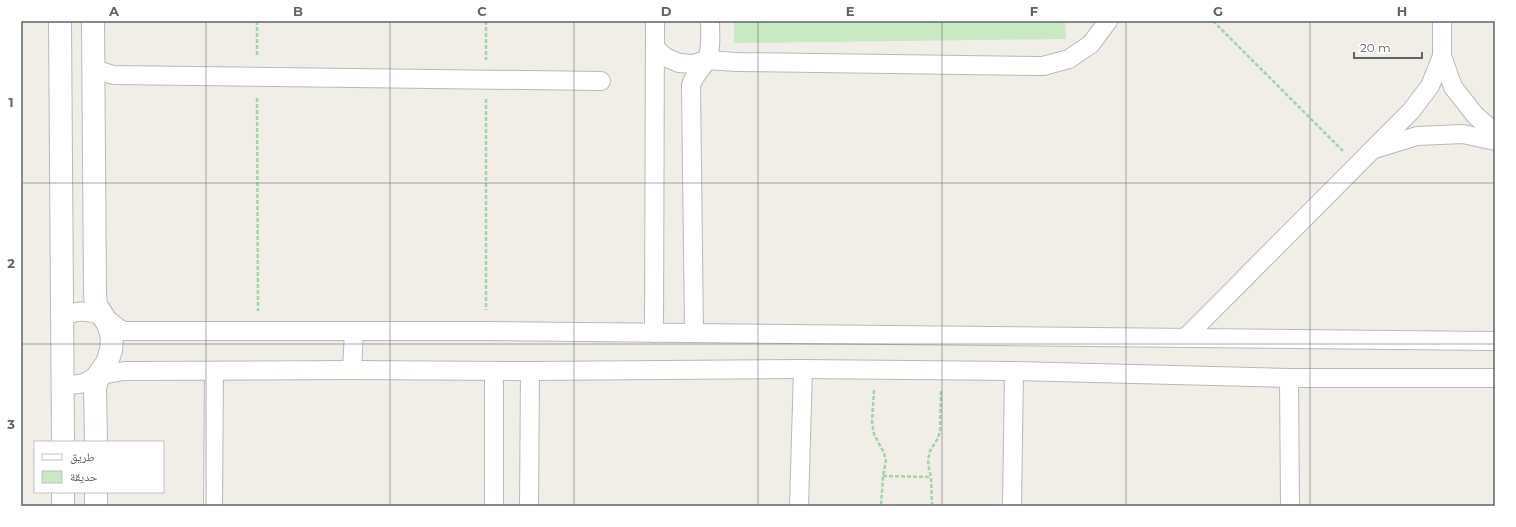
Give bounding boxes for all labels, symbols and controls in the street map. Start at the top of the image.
text: A [108,3,120,19]
text: B [293,3,303,19]
text: C [477,3,487,19]
text: D [661,3,672,19]
text: E [846,3,855,19]
text: F [1030,3,1038,19]
text: G [1213,3,1223,19]
text: H [1397,3,1407,19]
scale bar [1354,34,1422,60]
text: 20 m [1360,40,1391,55]
text: 1 [8,94,14,110]
text: 2 [7,255,15,271]
text: 3 [6,416,15,432]
legend [34,441,164,493]
text: طريق [70,449,95,464]
text: حديقة [70,469,98,484]

